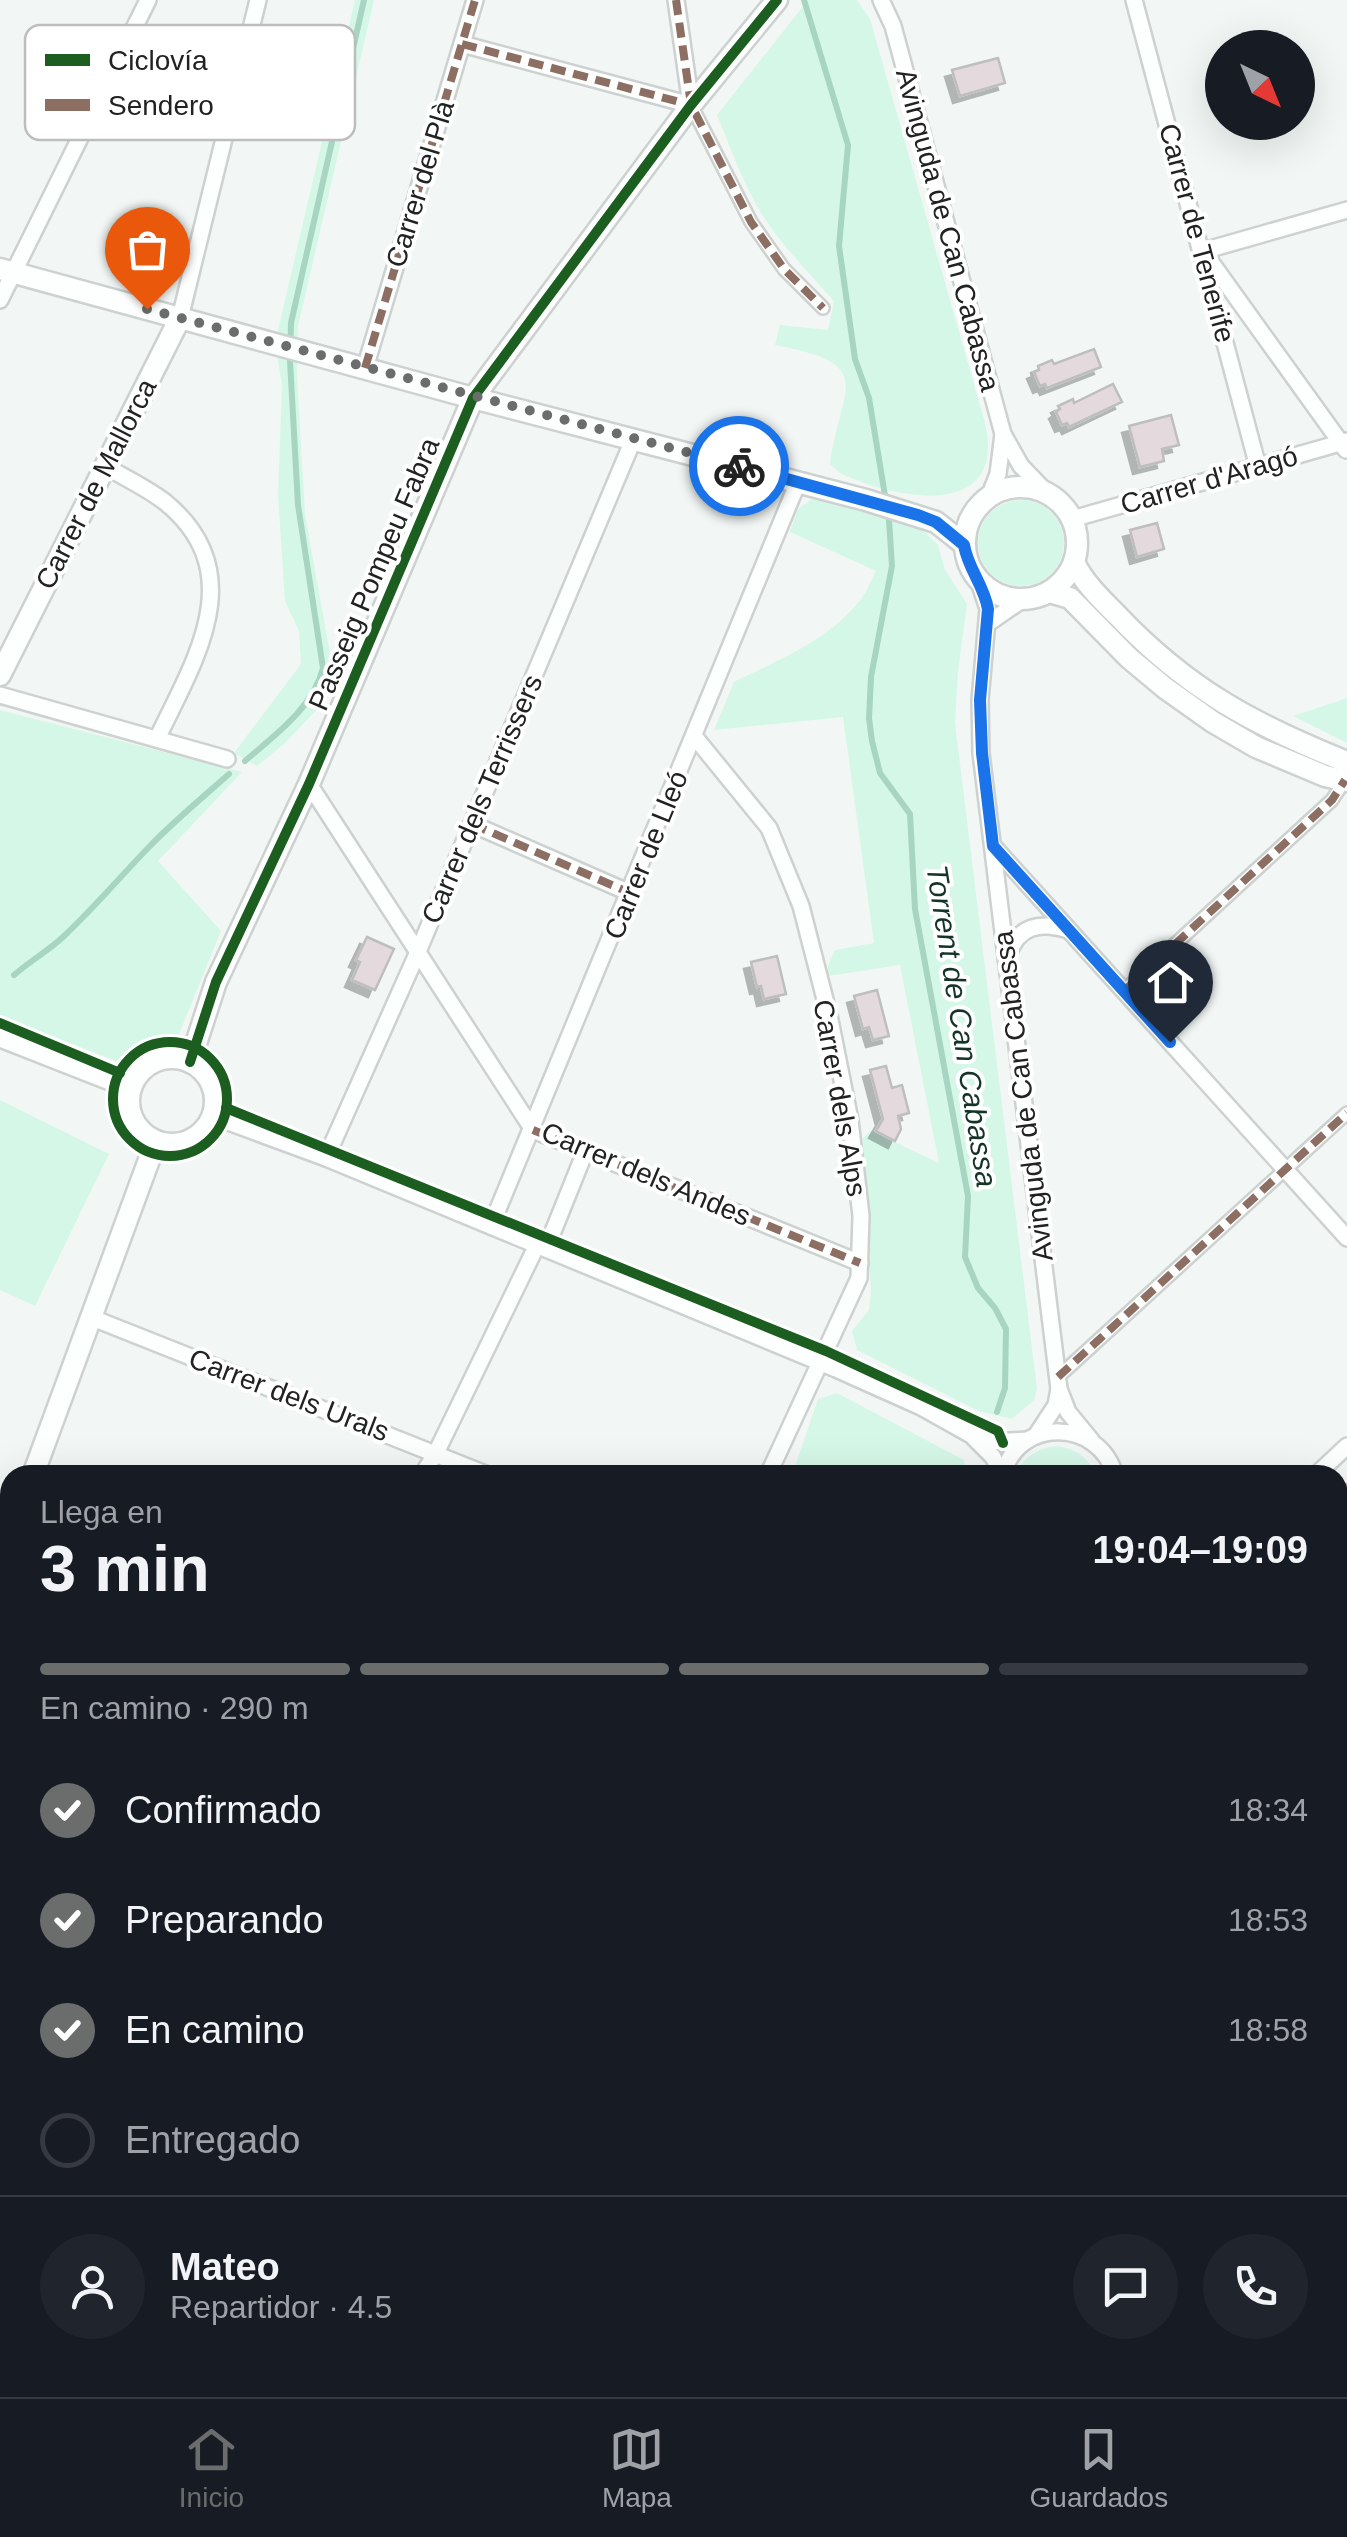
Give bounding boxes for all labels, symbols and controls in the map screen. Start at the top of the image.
legend [25,25,355,140]
north arrow [1205,30,1315,140]
map controls [1205,30,1315,140]
text: Ciclovía [108,45,208,76]
street label: Avinguda de Can Cabassa [890,65,1006,395]
text: Sendero [108,90,214,121]
street label: Carrer del Plà [380,96,460,271]
street label: Carrer de Tenerife [1153,120,1241,346]
pin [105,207,190,310]
icon: bag [120,222,175,277]
street label: Carrer de Mallorca [30,373,163,594]
courier [689,416,789,516]
street label: Passeig Pompeu Fabra [303,433,446,715]
icon: bike [712,439,767,494]
street label: Carrer d'Aragó [1117,440,1301,520]
street label: Carrer dels Terrissers [416,670,548,928]
street label: Carrer de Lleó [598,766,694,944]
water label: Torrent de Can Cabassa [920,863,1004,1189]
street label: Avinguda de Can Cabassa [987,929,1059,1263]
pin [1128,940,1213,1043]
icon: home [1143,955,1198,1010]
street label: Carrer dels Alps [807,997,873,1199]
street label: Carrer dels Andes [537,1116,755,1232]
street label: Carrer dels Urals [185,1343,393,1447]
text: Llega en [40,1494,163,1530]
text: 19:04–19:09 [1092,1529,1308,1571]
text: 3 min [40,1532,210,1605]
text: En camino · 290 m [40,1690,309,1726]
icon: check [40,1783,95,1838]
text: Confirmado [125,1789,321,1831]
text: 18:34 [1228,1792,1308,1828]
icon: check [40,1893,95,1948]
text: Preparando [125,1899,324,1941]
text: 18:53 [1228,1902,1308,1938]
icon: check [40,2003,95,2058]
text: En camino [125,2009,305,2051]
text: 18:58 [1228,2012,1308,2048]
text: Entregado [125,2119,300,2161]
button: person [40,2234,145,2339]
button: chat [1073,2234,1178,2339]
button: phone [1203,2234,1308,2339]
text: Mateo [170,2246,280,2288]
text: Repartidor · 4.5 [170,2289,392,2325]
tab: Inicio [179,2422,244,2514]
tab: Mapa [602,2422,672,2514]
tab: Guardados [1030,2422,1168,2514]

